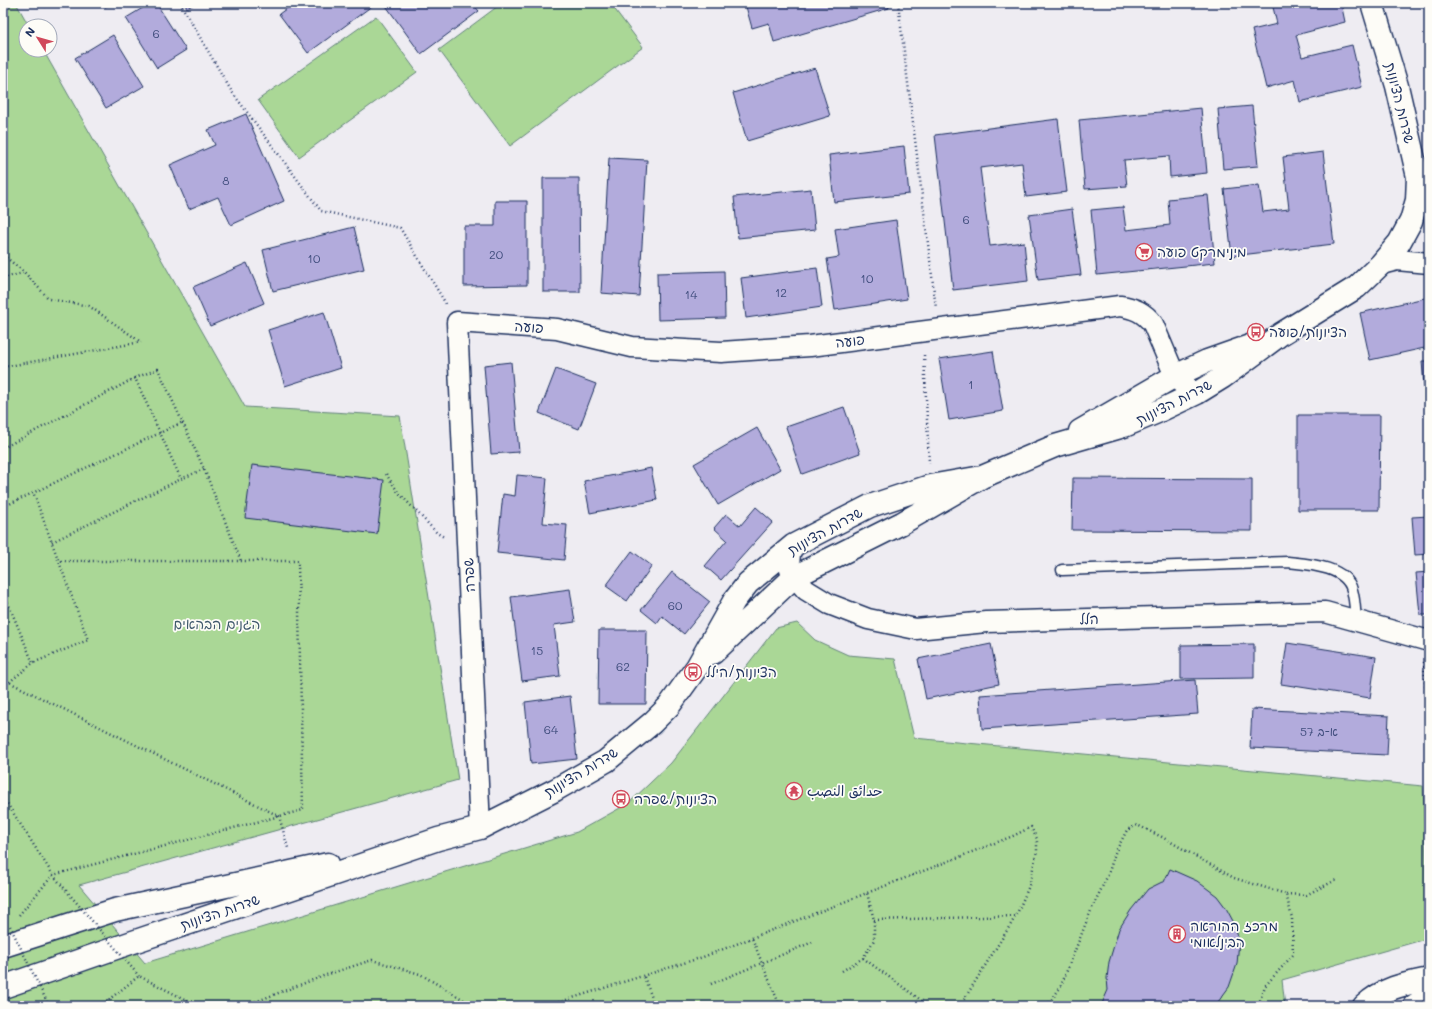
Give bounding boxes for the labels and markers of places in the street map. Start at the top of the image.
supermarket icon: מינימרקט פועה [1134,242,1154,262]
place label: מינימרקט פועה [1157,242,1246,261]
bus stop icon: הציונות/פועה [1246,322,1266,342]
place label: הציונות/פועה [1269,322,1347,341]
bus stop icon: הציונות/הילל [683,662,703,682]
place label: הציונות/הילל [706,662,777,681]
temple icon: حدائق النصب [784,781,804,801]
place label: حدائق النصب [807,781,883,800]
bus stop icon: הציונות/שפרה [611,789,631,809]
place label: הציונות/שפרה [634,789,717,808]
place label: מרכז ההוראה הבינלאומי [1190,916,1278,951]
building icon: מרכז ההוראה הבינלאומי [1167,924,1187,944]

